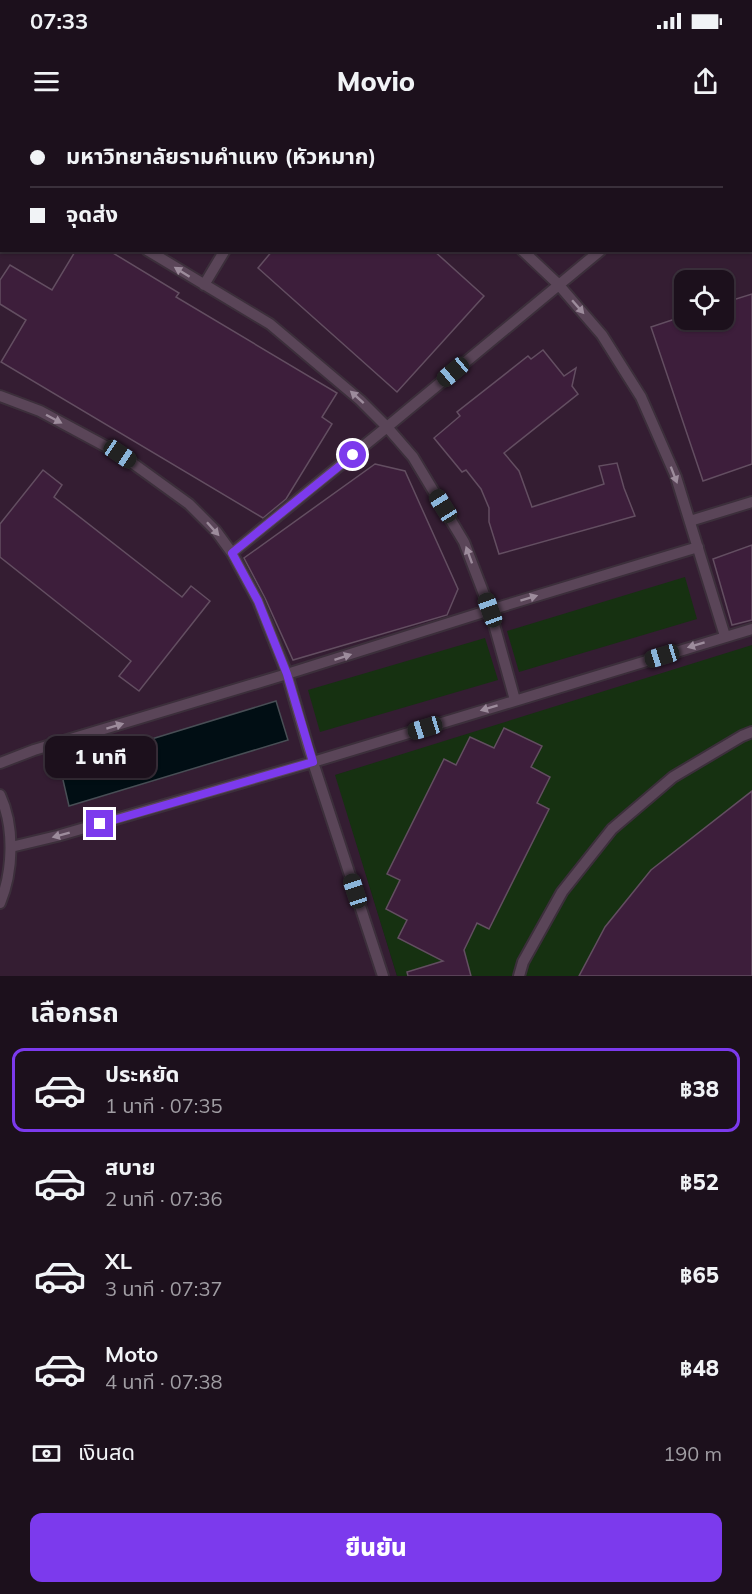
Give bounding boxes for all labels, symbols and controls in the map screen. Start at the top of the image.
text: 07:33 [30,7,88,35]
text: Movio [337,64,415,98]
icon: menu [30,65,63,98]
icon: share [689,65,722,98]
text: มหาวิทยาลัยรามคำแหง (หัวหมาก) [66,142,376,170]
text: จุดส่ง [66,200,118,228]
one-way arrow [174,266,190,277]
map controls [674,270,734,330]
button: locate [674,270,734,330]
one-way arrow [571,299,584,314]
car [433,354,473,390]
one-way arrow [349,390,364,404]
one-way arrow [46,414,63,424]
car [100,436,140,472]
route start [339,441,366,468]
one-way arrow [670,466,680,484]
car [426,486,460,526]
one-way arrow [206,521,219,536]
one-way arrow [464,546,473,564]
car [475,590,505,630]
one-way arrow [520,593,538,602]
one-way arrow [687,641,705,650]
car [642,642,682,670]
one-way arrow [334,651,352,661]
one-way arrow [480,704,498,713]
car [405,714,445,742]
one-way arrow [107,721,125,730]
callout: 1 นาที [45,737,156,779]
text: 1 นาที [74,744,127,769]
route end [86,810,113,837]
one-way arrow [52,831,70,840]
car [341,871,369,911]
text: เลือกรถ [30,995,119,1029]
text: ประหยัด [105,1060,180,1088]
icon: car [33,1063,87,1117]
text: ฿38 [680,1075,719,1103]
text: 1 นาที · 07:35 [105,1093,222,1118]
text: สบาย [105,1153,155,1181]
icon: car [33,1156,87,1210]
text: ฿52 [680,1168,719,1196]
text: 2 นาที · 07:36 [105,1186,222,1211]
text: XL [105,1247,132,1275]
icon: car [33,1249,87,1303]
text: ฿65 [680,1261,719,1289]
text: 3 นาที · 07:37 [105,1276,222,1301]
text: Moto [105,1340,158,1368]
icon: car [33,1342,87,1396]
text: ฿48 [680,1354,719,1382]
text: 4 นาที · 07:38 [105,1369,222,1394]
icon: cash [30,1437,63,1470]
text: เงินสด [78,1438,135,1466]
text: 190 m [663,1441,722,1466]
button: ยืนยัน [30,1513,722,1582]

